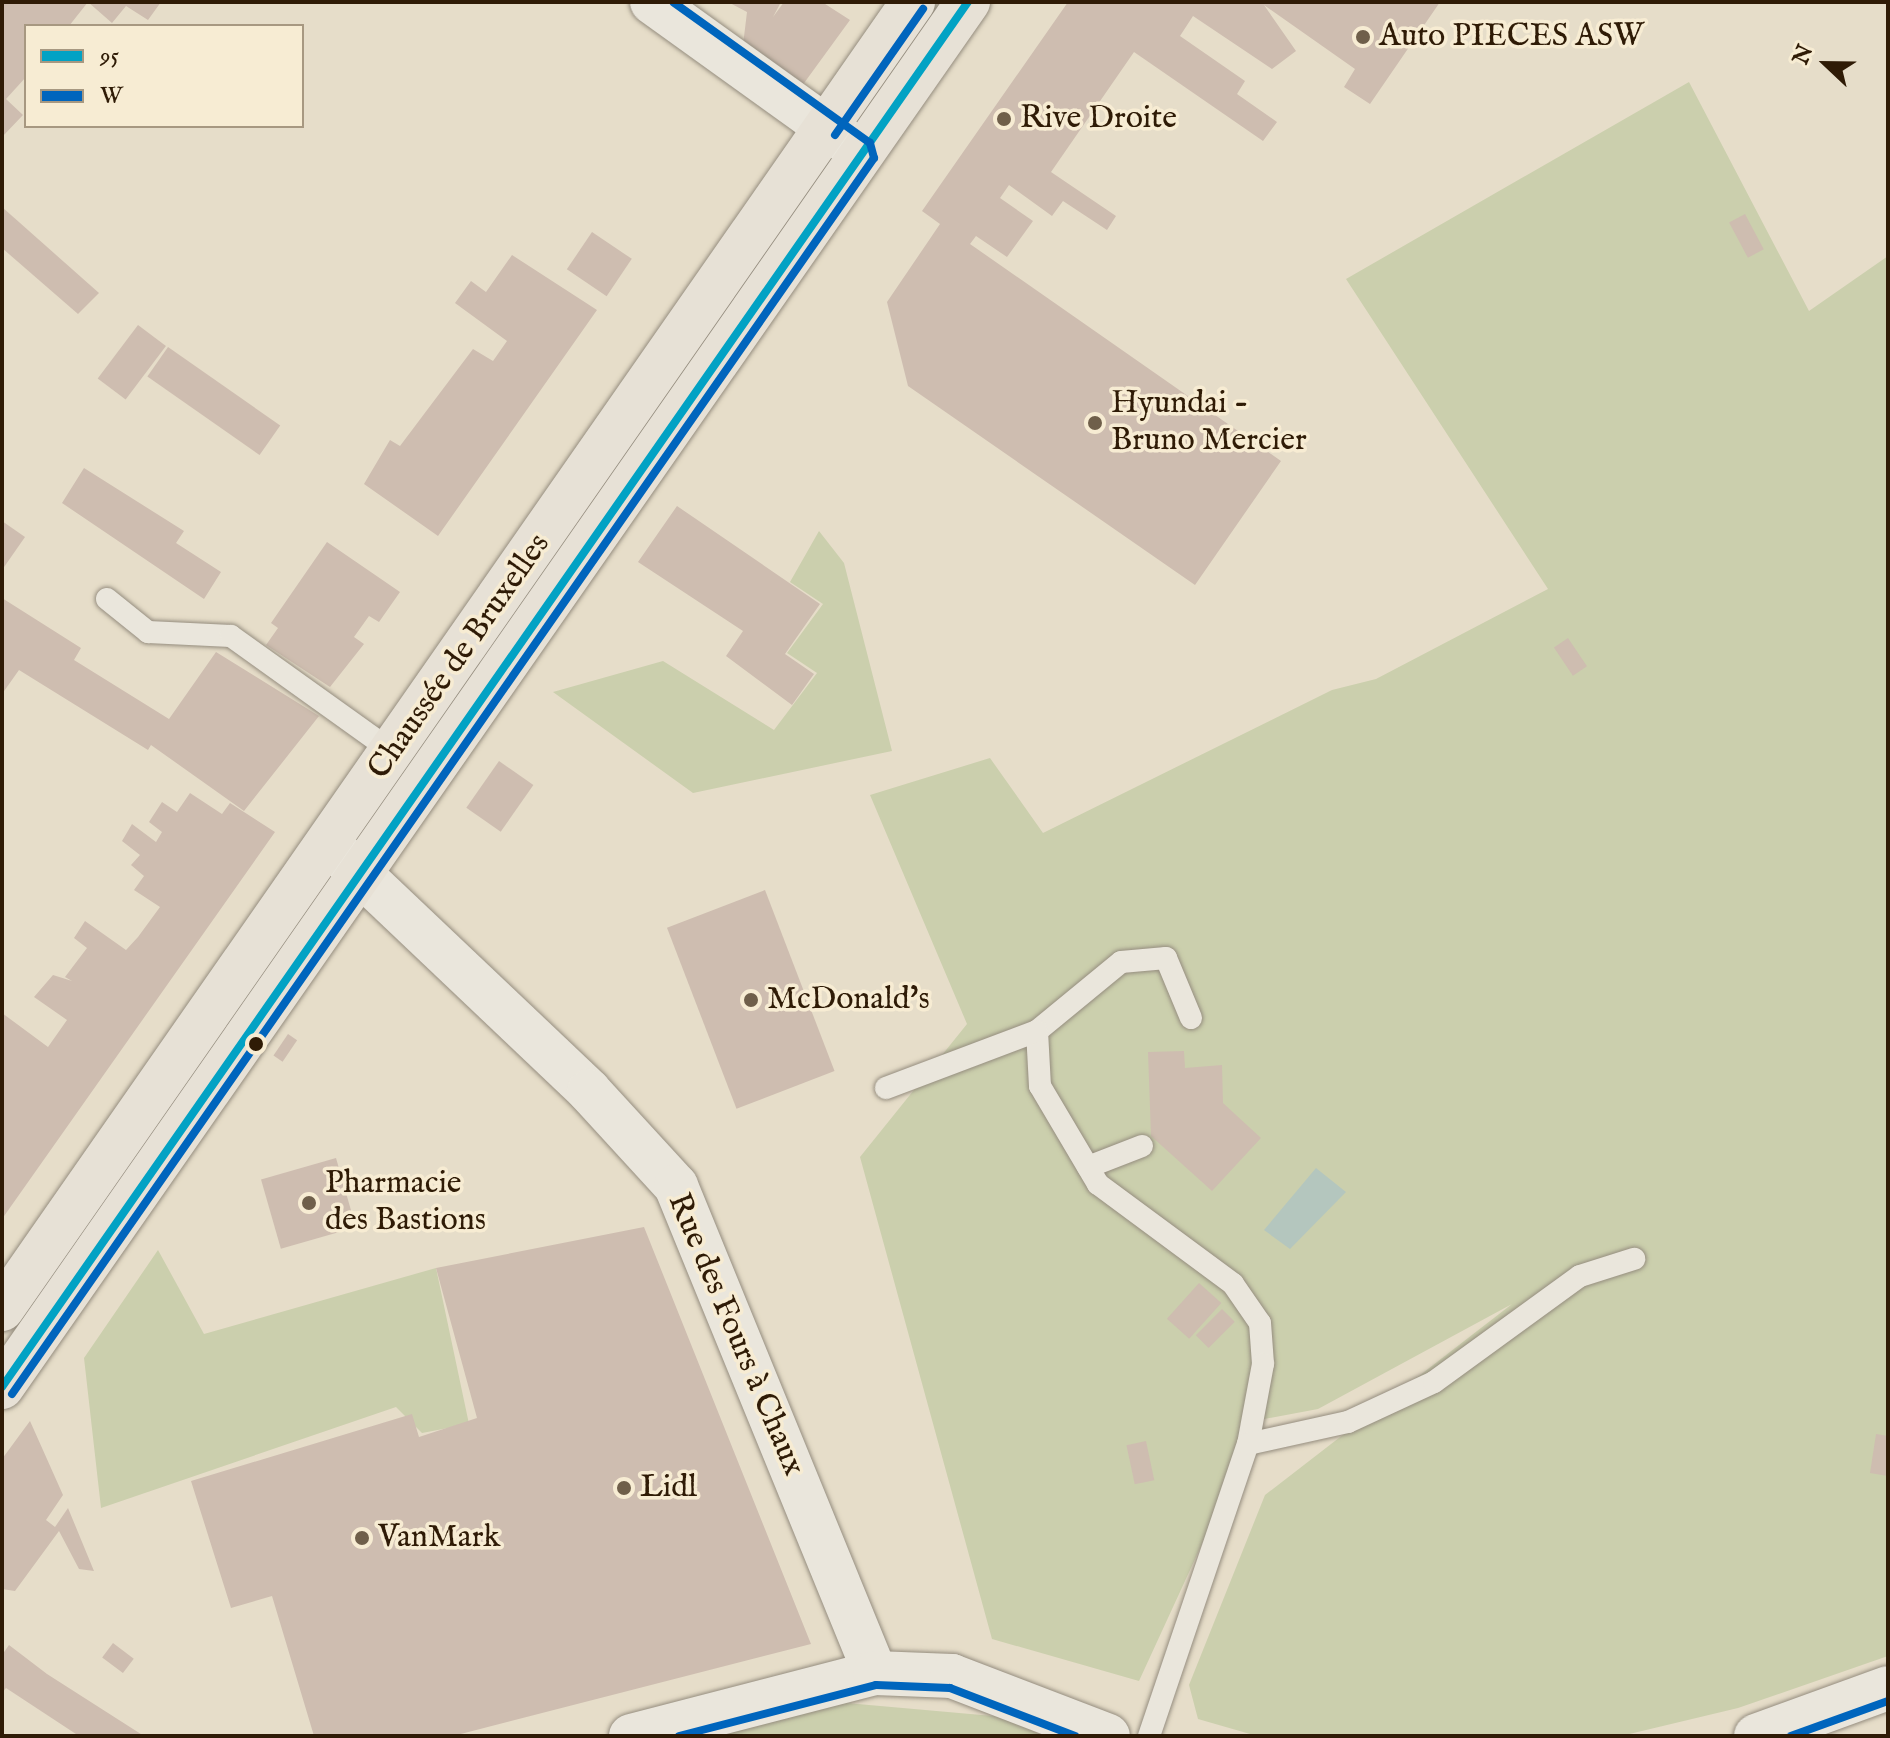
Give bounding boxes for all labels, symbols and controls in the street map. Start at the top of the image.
place label: Auto PIECES ASW [1379,18,1644,56]
legend [24,24,304,128]
north arrow [1786,24,1866,104]
marker: Auto PIECES ASW [1354,28,1372,46]
text: 95 [100,41,119,72]
text: N [1787,41,1820,69]
text: W [100,81,123,112]
place label: Rive Droite [1020,100,1177,138]
marker: Rive Droite [995,110,1013,128]
place label: Hyundai - Bruno Mercier [1111,386,1307,461]
marker: Hyundai - Bruno Mercier [1086,414,1104,432]
street label: Chaussée de Bruxelles [361,527,559,787]
place label: McDonald's [767,981,930,1019]
marker: McDonald's [742,991,760,1009]
unlabelled marker [248,1036,264,1052]
place label: Pharmacie des Bastions [325,1166,486,1241]
street label: Rue des Fours à Chaux [658,1188,812,1482]
marker: Pharmacie des Bastions [300,1194,318,1212]
place label: Lidl [640,1469,697,1507]
marker: Lidl [615,1479,633,1497]
place label: VanMark [378,1519,500,1557]
marker: VanMark [353,1529,371,1547]

